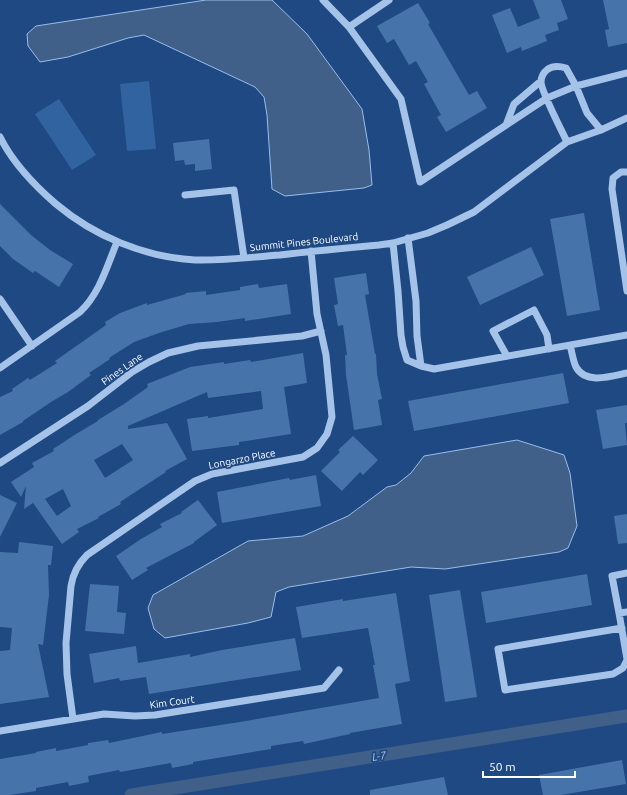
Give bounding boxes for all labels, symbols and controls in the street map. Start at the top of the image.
street label: Summit Pines Boulevard [249,231,359,253]
street label: Pines Lane [99,351,145,387]
street label: Longarzo Place [208,447,276,471]
street label: Kim Court [149,693,195,711]
water label: L-7 [371,749,388,763]
scale bar [483,753,575,779]
text: 50 m [489,760,516,773]

